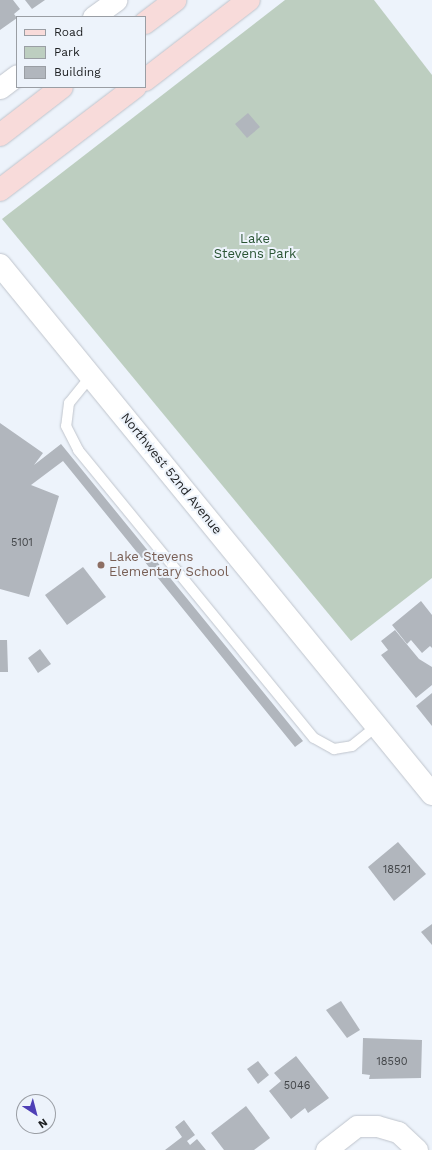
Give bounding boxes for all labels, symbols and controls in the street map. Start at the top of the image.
legend [16,16,146,88]
text: Road [54,25,83,39]
text: Park [54,45,80,59]
text: Building [54,65,101,79]
park label: Lake Stevens Park [214,232,296,263]
street label: Northwest 52nd Avenue [117,410,225,538]
house number: 5101 [11,536,33,550]
place label: Lake Stevens Elementary School [109,550,229,581]
marker: Lake Stevens Elementary School [96,560,106,570]
house number: 18521 [383,863,411,877]
house number: 18590 [376,1055,408,1069]
house number: 5046 [284,1079,310,1093]
north arrow [16,1094,56,1134]
text: N [36,1116,50,1131]

